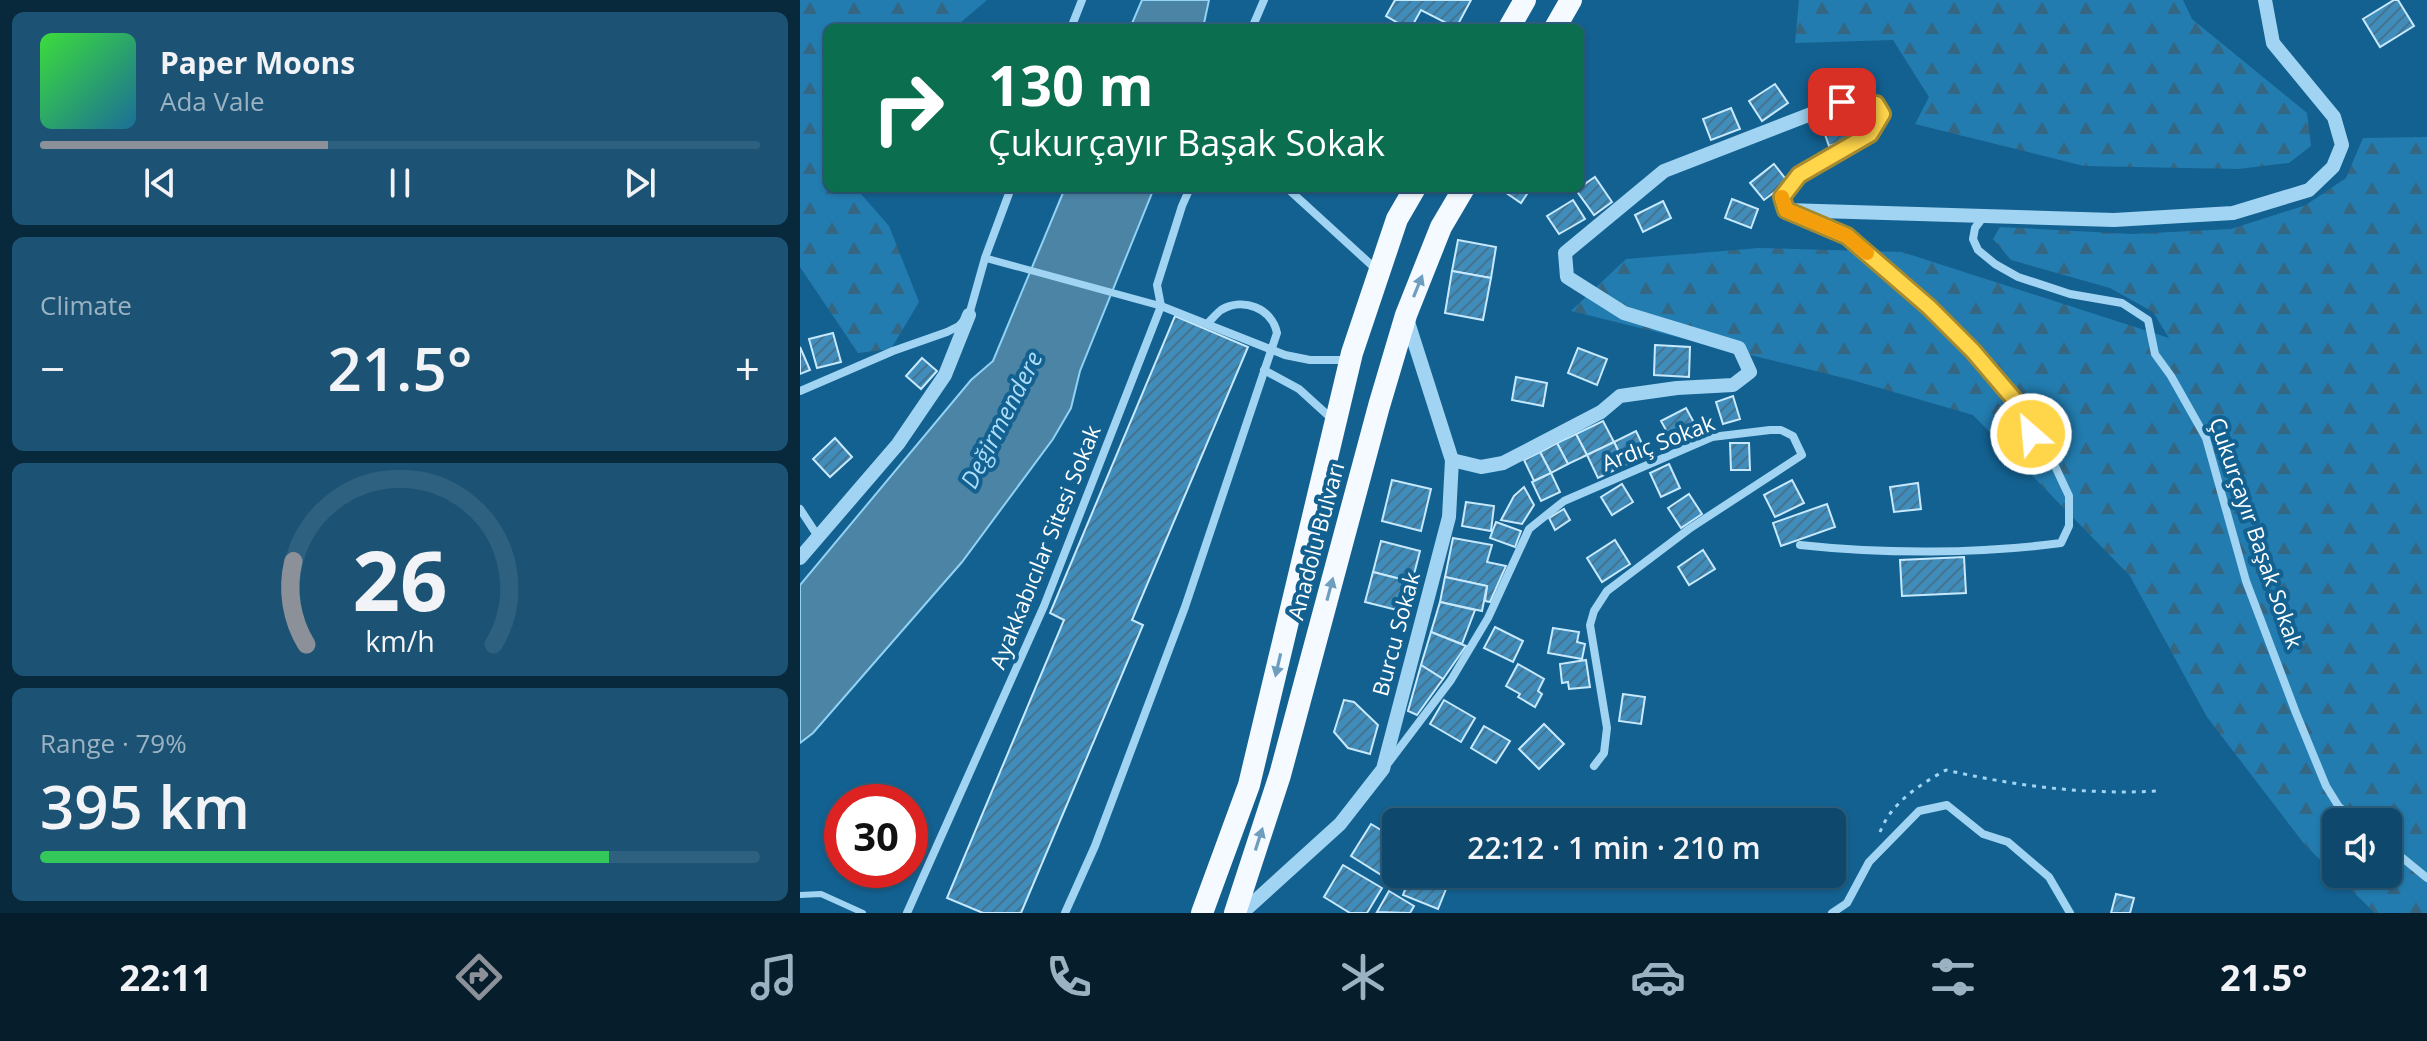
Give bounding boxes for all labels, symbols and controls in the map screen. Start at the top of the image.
text: Paper Moons [160,42,355,83]
text: 130 m [988,46,1154,122]
icon: right [856,56,960,160]
pin [1808,68,1876,136]
icon: arrive [1820,80,1864,124]
text: Ada Vale [160,83,265,119]
text: Çukurçayır Başak Sokak [988,118,1385,167]
icon: previous [138,161,182,205]
icon: pause [378,161,422,205]
icon: next [618,161,662,205]
one-way arrow [1412,274,1425,298]
text: Climate [40,287,132,323]
text: 21.5° [327,327,473,409]
text: − [40,338,65,398]
text: + [735,338,760,398]
water label: Değirmendere [952,345,1049,494]
position arrow [1989,392,2073,476]
street label: Ardıç Sokak [1597,407,1719,477]
street label: Çukurçayır Başak Sokak [2203,413,2311,653]
street label: Ayakkabıcılar Sitesi Sokak [981,420,1107,673]
street label: Anadolu Bulvarı [1280,459,1351,623]
text: 26 [352,522,448,635]
street label: Burcu Sokak [1364,568,1426,699]
one-way arrow [1324,576,1336,601]
text: km/h [365,621,435,660]
one-way arrow [1271,653,1284,678]
text: Range · 79% [40,725,187,761]
text: 395 km [40,765,250,847]
speed limit sign: 30 [824,784,928,888]
map controls [2322,808,2402,888]
button: sound [2322,808,2402,888]
one-way arrow [1253,827,1266,851]
text: 22:12 · 1 min · 210 m [1467,827,1761,868]
icon: directions [451,949,507,1005]
icon: music [746,949,802,1005]
icon: phone [1041,949,1097,1005]
icon: climate [1335,949,1391,1005]
icon: car [1630,949,1686,1005]
icon: filters [1925,949,1981,1005]
text: 22:11 [119,953,212,1002]
text: 21.5° [2220,953,2307,1002]

